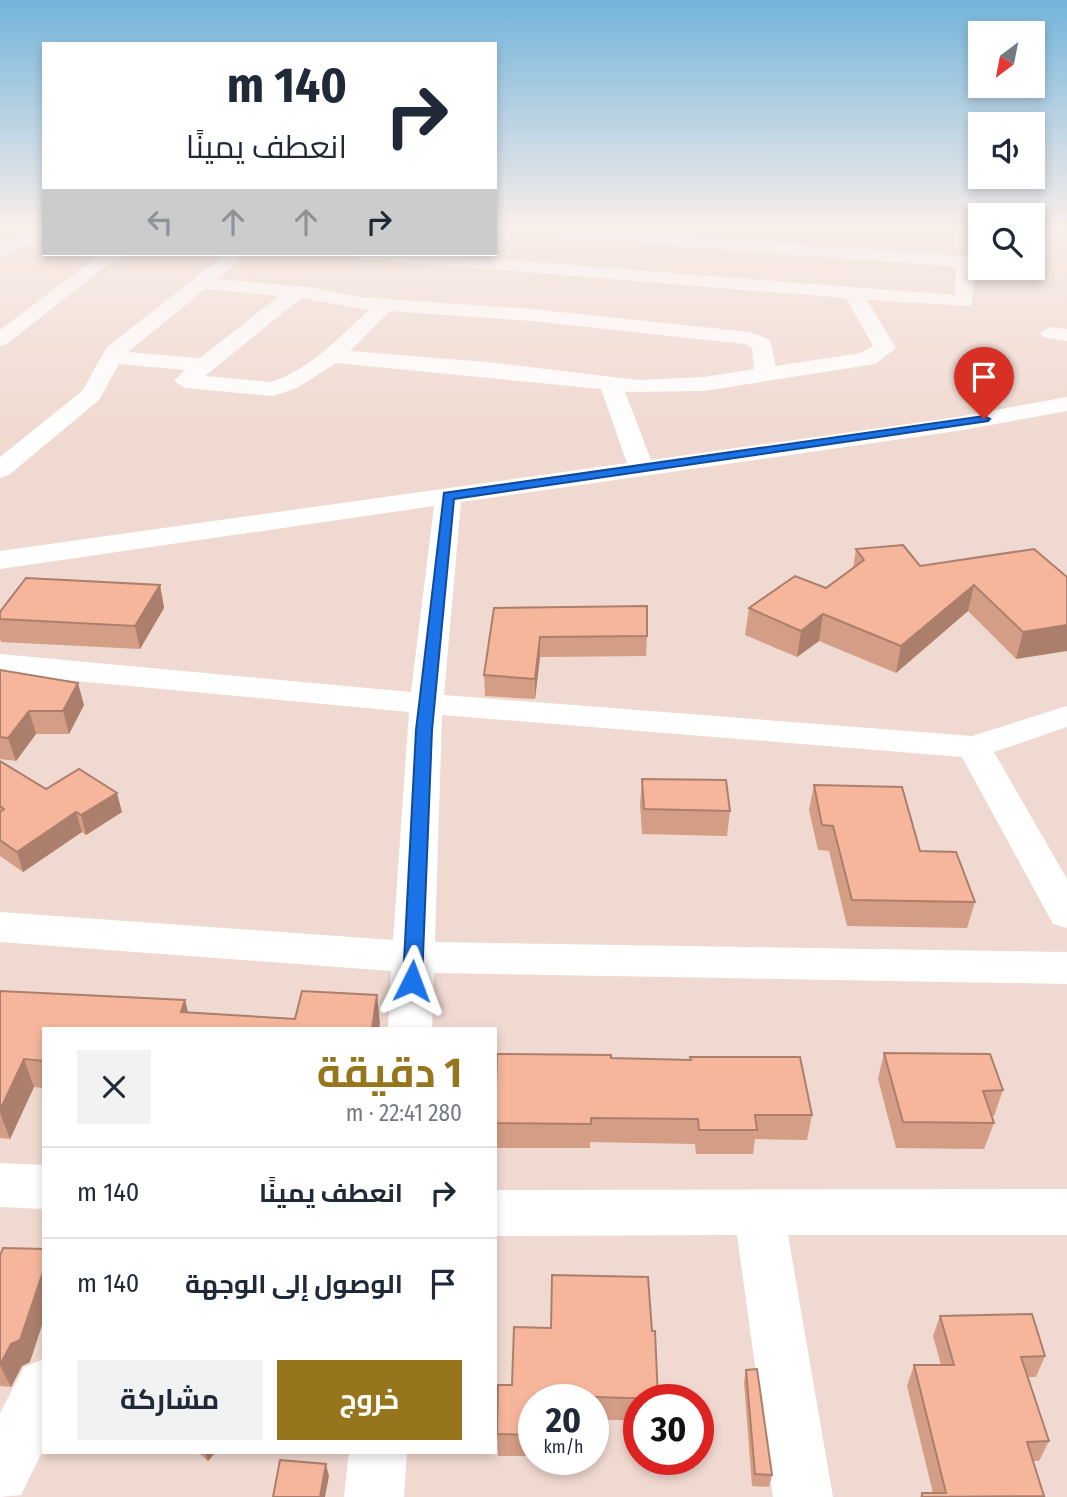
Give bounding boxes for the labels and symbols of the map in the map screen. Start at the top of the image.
north arrow [968,21,1045,98]
pin [954,347,1014,419]
position arrow [375,944,449,1018]
speed limit sign: 30 [623,1384,714,1475]

